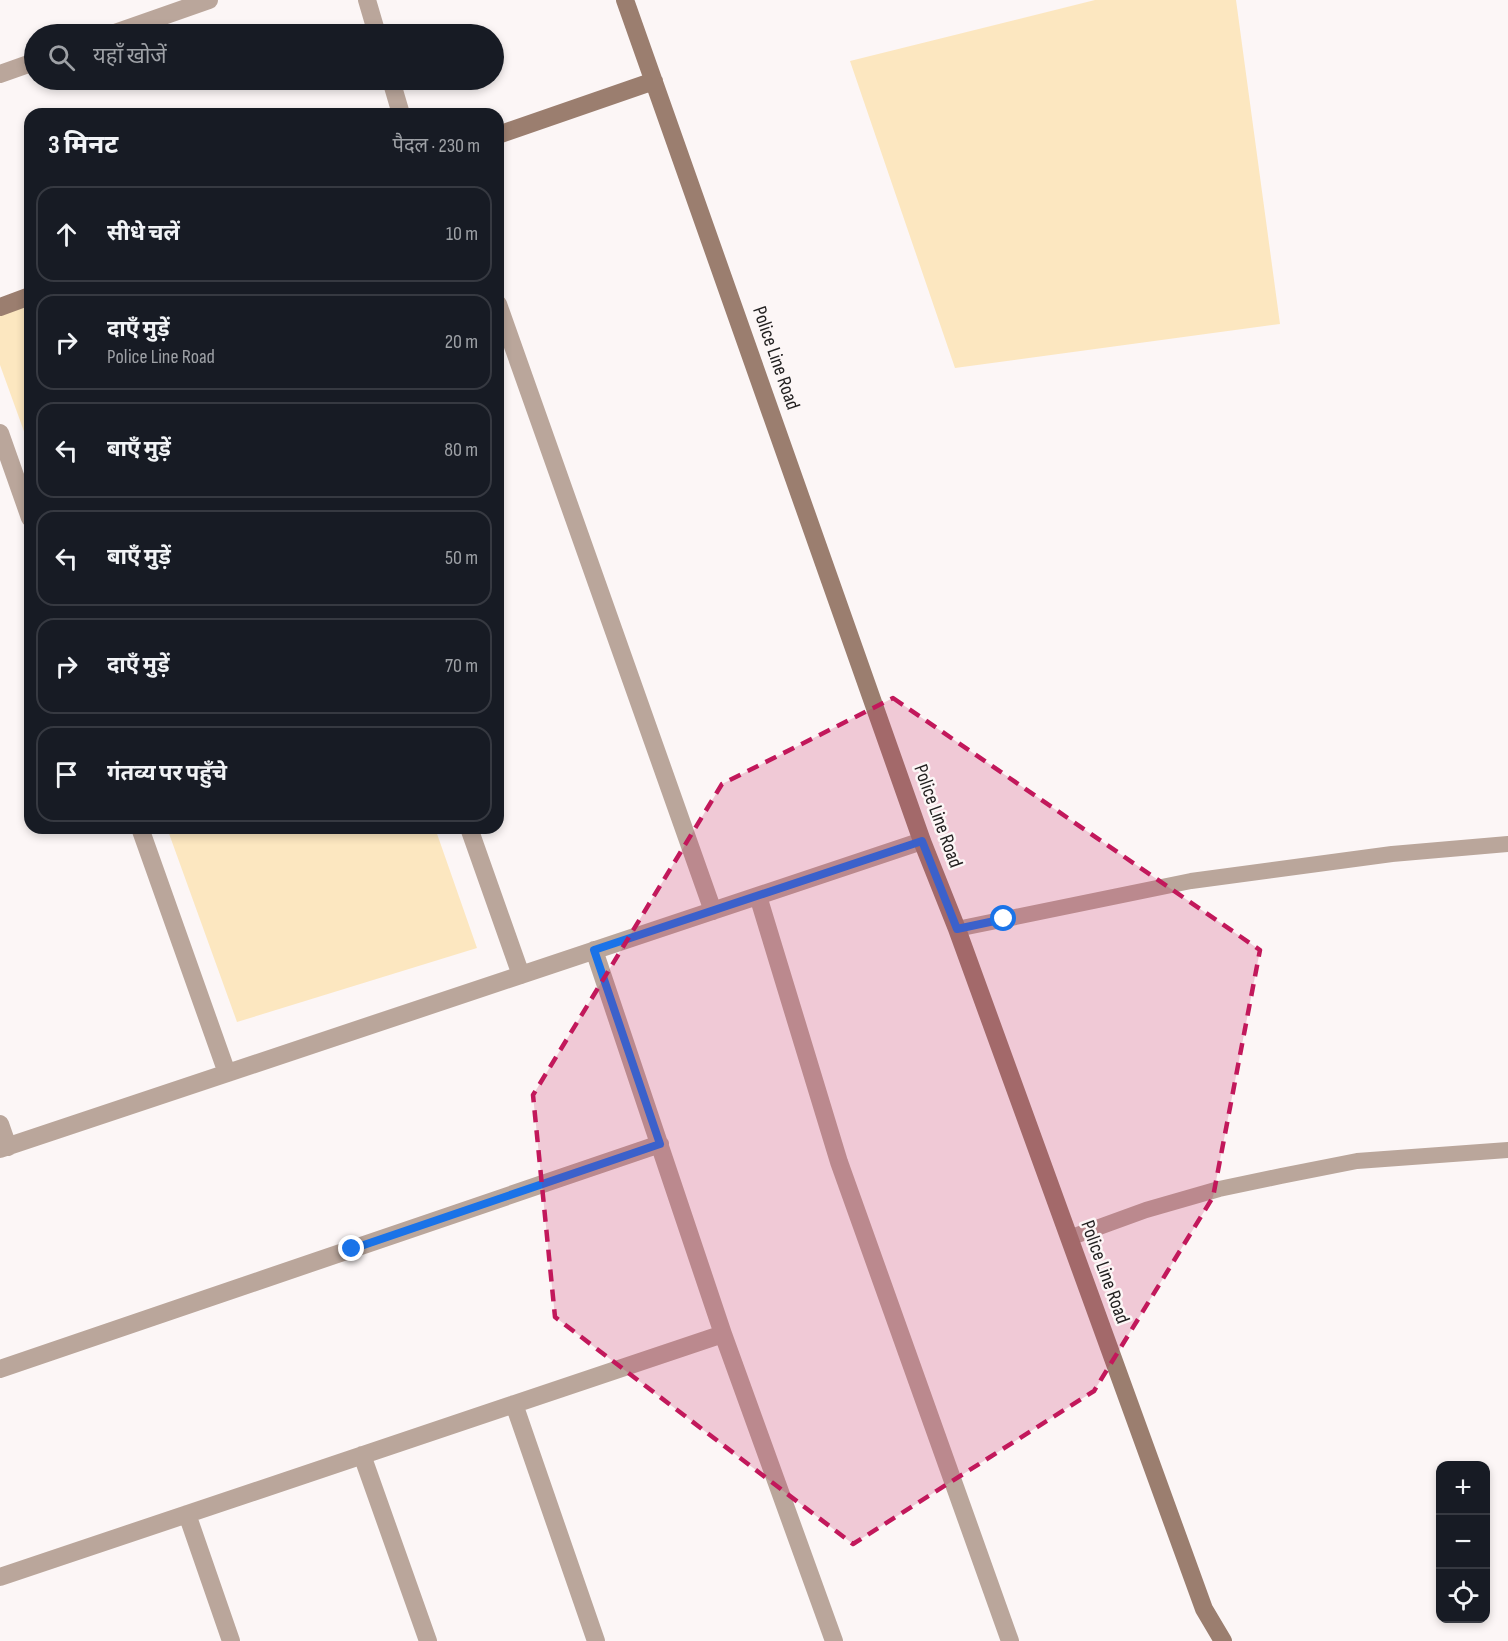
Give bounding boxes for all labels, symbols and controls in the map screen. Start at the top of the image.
search box [24,24,504,90]
icon: search [45,41,78,74]
text: यहाँ खोजें [93,43,167,70]
text: 3 मिनट [48,130,118,161]
text: पैदल · 230 m [393,134,480,158]
icon: ahead [50,218,83,251]
text: सीधे चलें [107,220,180,247]
text: 10 m [446,222,478,246]
street label: Police Line Road [747,303,805,413]
text: दाएँ मुड़ें [107,316,170,343]
icon: right [50,326,83,359]
text: 20 m [445,330,478,354]
text: Police Line Road [107,345,215,369]
icon: left [50,434,83,467]
text: बाएँ मुड़ें [107,436,171,463]
text: 80 m [444,438,478,462]
icon: left [50,542,83,575]
text: बाएँ मुड़ें [107,544,171,571]
text: 50 m [445,546,478,570]
icon: right [50,650,83,683]
text: दाएँ मुड़ें [107,652,170,679]
text: 70 m [445,654,478,678]
icon: arrive [50,758,83,791]
text: गंतव्य पर पहुँचे [107,760,227,787]
street label: Police Line Road [908,761,968,871]
route start [990,905,1016,931]
street label: Police Line Road [1075,1217,1135,1327]
route end [338,1235,364,1261]
map controls [1436,1461,1490,1623]
button: + [1436,1461,1490,1515]
button: − [1436,1515,1490,1569]
button: locate [1436,1569,1490,1623]

